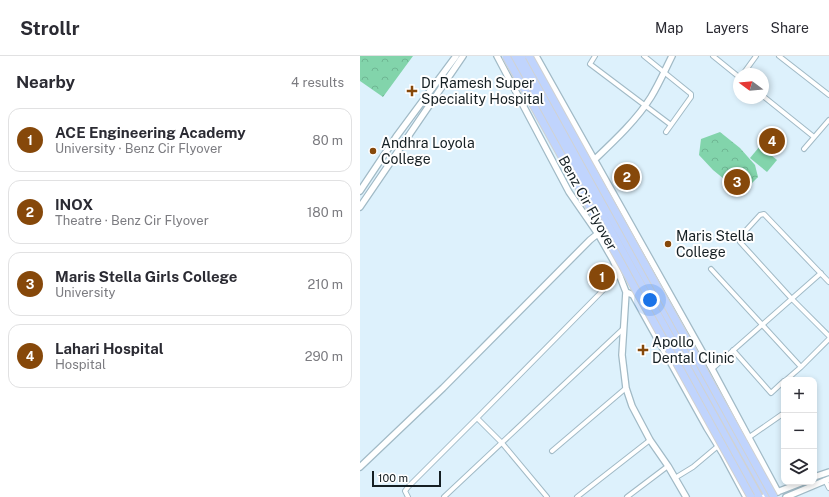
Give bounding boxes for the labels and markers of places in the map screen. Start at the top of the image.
place label: Dr Ramesh Super Speciality Hospital [421,75,544,107]
marker: Dr Ramesh Super Speciality Hospital [406,85,418,97]
pin: 4 [759,126,785,156]
place label: Andhra Loyola College [381,135,475,167]
marker: Andhra Loyola College [368,146,378,156]
pin: 2 [614,162,640,192]
pin: 3 [724,167,750,197]
place label: Maris Stella College [676,228,754,260]
marker: Maris Stella College [663,239,673,249]
pin: 1 [589,262,615,292]
place label: Apollo Dental Clinic [652,334,735,366]
marker: Apollo Dental Clinic [637,344,649,356]

